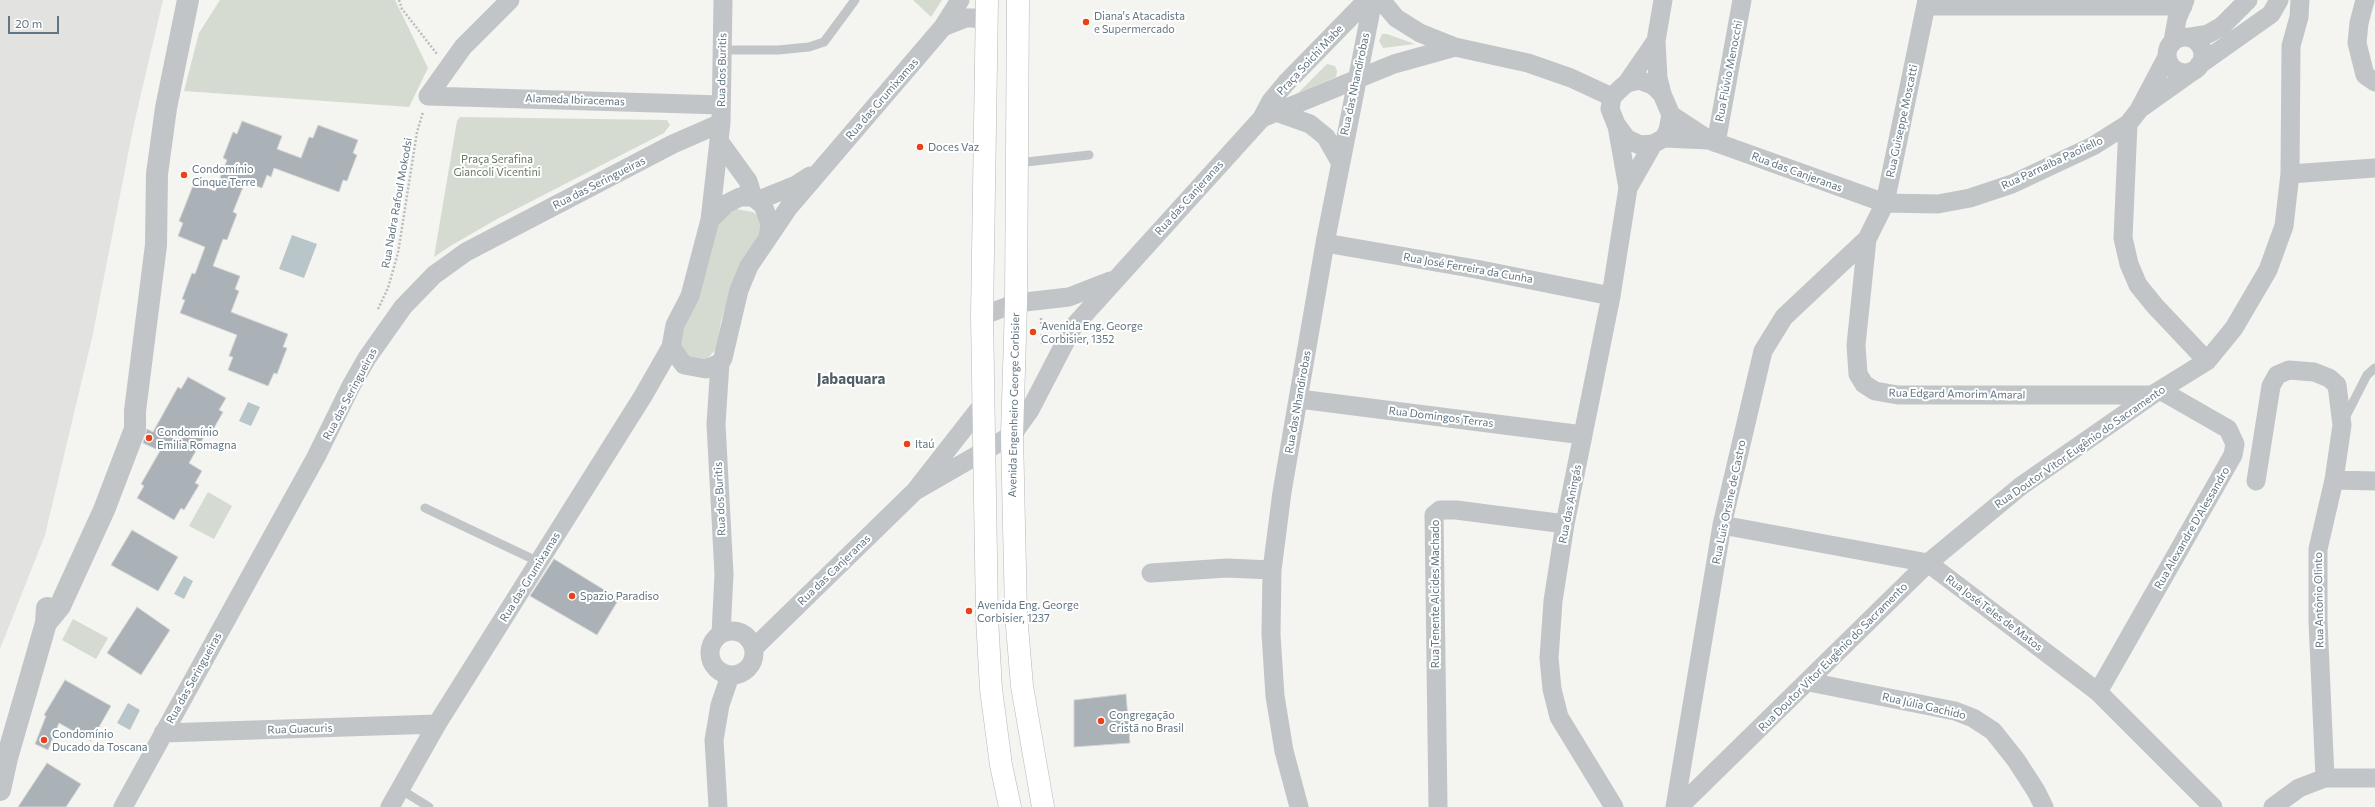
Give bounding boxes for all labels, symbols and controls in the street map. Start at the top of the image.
scale bar [10,8,61,34]
place label: Diana's Atacadista e Supermercado [1094,9,1185,35]
text: 20 m [15,16,42,30]
marker: Diana's Atacadista e Supermercado [1081,17,1091,27]
street label: Rua Flúvio Menocchi [1713,19,1745,123]
street label: Praça Soichi Mabe [1274,22,1346,98]
street label: Rua das Nhandirobas [1338,32,1372,136]
street label: Rua dos Buritis [715,33,729,107]
street label: Rua das Grumixamas [843,56,921,142]
street label: Rua Guiseppe Moscatti [1884,63,1920,179]
street label: Alameda Ibiracemas [525,92,625,108]
street label: Rua Parnaíba Paoliello [1999,134,2105,192]
street label: Rua Nadra Rafoul Mokodsi [379,137,415,269]
place label: Doces Vaz [928,140,979,154]
marker: Doces Vaz [915,142,925,152]
street label: Rua das Canjeranas [1750,149,1844,195]
park label: Praça Serafina Giancoli Vicentini [453,152,541,178]
street label: Rua das Seringueiras [551,154,647,212]
street label: Rua das Canjeranas [1152,158,1226,238]
place label: Condomínio Cinque Terre [192,162,256,188]
marker: Condomínio Cinque Terre [179,170,189,180]
street label: Rua José Ferreira da Cunha [1402,250,1534,286]
street label: Avenida Engenheiro George Corbisier [1006,312,1022,498]
place label: Avenida Eng. George Corbisier, 1352 [1041,319,1143,345]
marker: Avenida Eng. George Corbisier, 1352 [1028,327,1038,337]
street label: Rua das Seringueiras [320,346,380,442]
street label: Rua das Nhandirobas [1282,349,1314,455]
district label: Jabaquara [817,370,885,388]
street label: Rua Doutor Vitor Eugênio do Sacramento [1992,383,2168,511]
street label: Rua Edgard Amorim Amaral [1888,386,2026,402]
street label: Rua Domingos Terras [1388,404,1494,430]
place label: Condomínio Emilia Romagna [157,425,236,451]
marker: Condomínio Emilia Romagna [144,433,154,443]
place label: Itaú [915,437,934,451]
marker: Itaú [902,439,912,449]
street label: Rua Luis Orsine de Castro [1709,439,1749,565]
street label: Rua dos Buritis [711,462,729,536]
street label: Rua das Aningás [1556,463,1584,545]
street label: Rua Alexandre D'Alessandro [2152,465,2232,591]
street label: Rua Tenente Alcides Machado [1428,520,1442,668]
street label: Rua das Grumixamas [497,530,563,624]
street label: Rua das Canjeranas [795,532,873,608]
street label: Rua Antônio Olinto [2312,552,2326,648]
street label: Rua José Teles de Matos [1943,572,2045,654]
street label: Rua Doutor Vitor Eugênio do Sacramento [1756,580,1910,734]
place label: Spazio Paradiso [580,589,659,603]
marker: Spazio Paradiso [567,591,577,601]
place label: Avenida Eng. George Corbisier, 1237 [977,598,1079,624]
marker: Avenida Eng. George Corbisier, 1237 [964,606,974,616]
street label: Rua das Seringueiras [163,630,225,726]
street label: Rua Júlia Gachido [1881,690,1967,722]
place label: Congregação Cristã no Brasil [1109,708,1184,734]
marker: Congregação Cristã no Brasil [1096,716,1106,726]
street label: Rua Guacuris [267,721,333,737]
place label: Condomínio Ducado da Toscana [52,727,148,753]
marker: Condomínio Ducado da Toscana [39,735,49,745]

